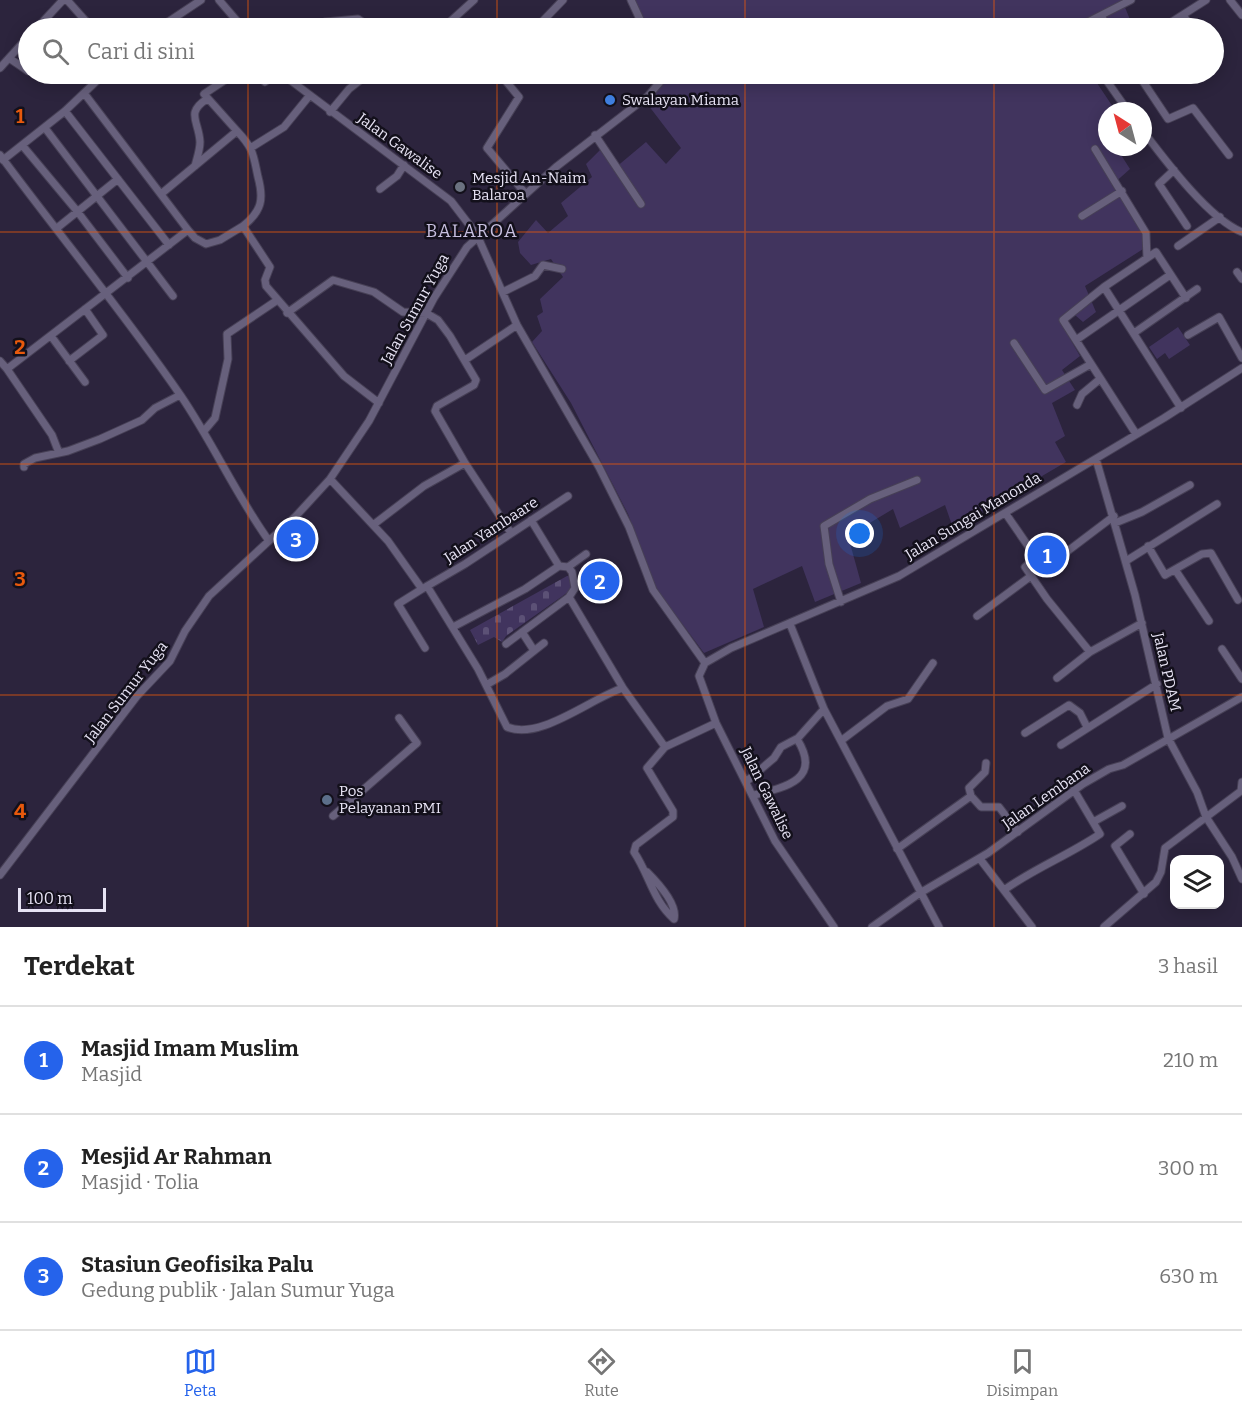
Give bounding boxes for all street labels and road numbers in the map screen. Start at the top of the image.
street label: Jalan Gawalise [353,109,446,183]
street label: Jalan Sumur Yuga [377,251,453,368]
street label: Jalan Sungai Manonda [901,468,1044,564]
street label: Jalan Yambaare [440,493,541,568]
street label: Jalan PDAM [1149,630,1185,713]
street label: Jalan Sumur Yuga [80,638,171,747]
street label: Jalan Gawalise [736,743,797,842]
street label: Jalan Lembana [998,759,1093,833]

